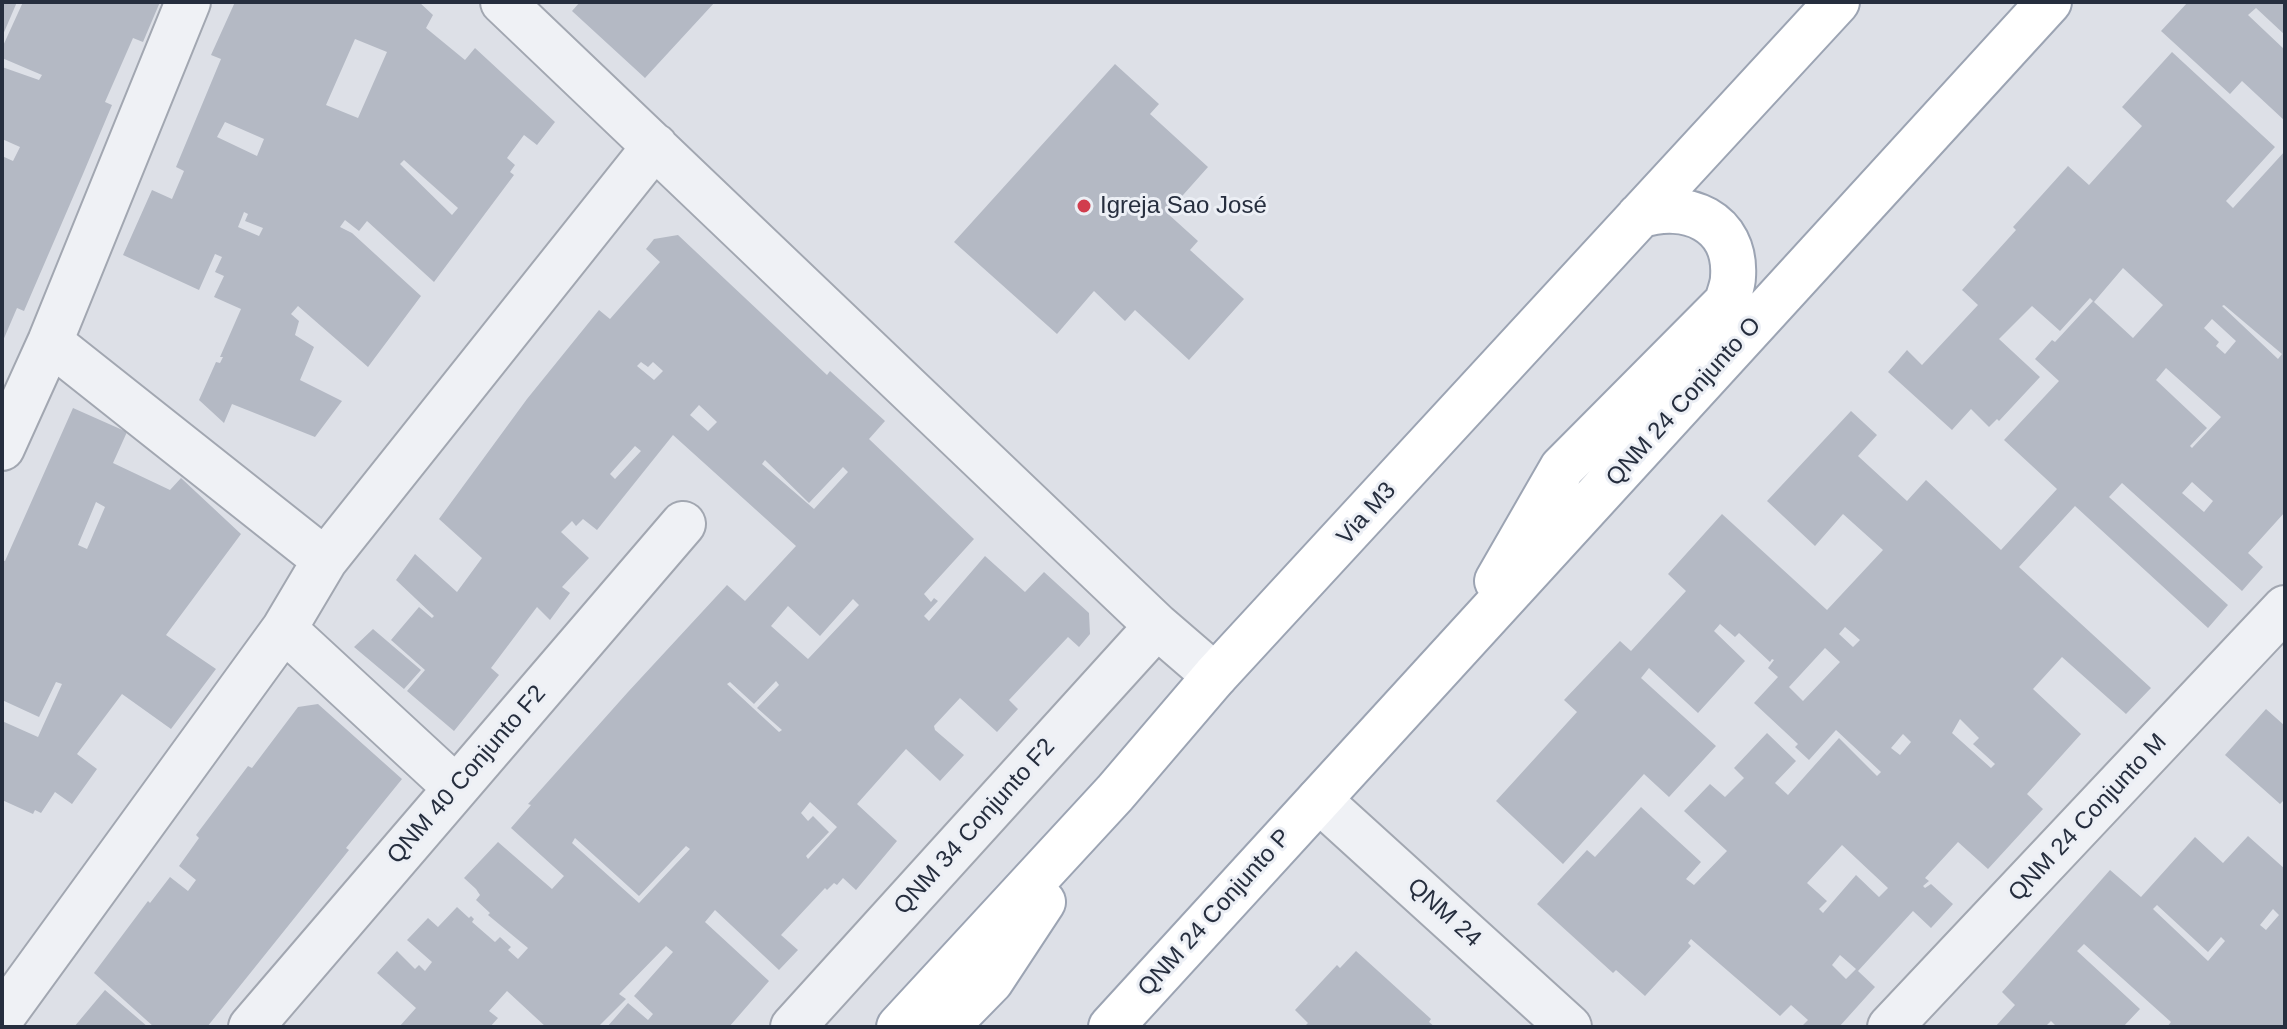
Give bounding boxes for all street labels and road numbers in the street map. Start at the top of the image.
street label: QNM 24 Conjunto O [1601,312,1767,492]
street label: Via M3 [1331,477,1403,551]
street label: QNM 40 Conjunto F2 [382,680,552,870]
street label: QNM 24 Conjunto M [2003,728,2173,908]
street label: QNM 34 Conjunto F2 [888,733,1062,921]
street label: QNM 24 Conjunto P [1132,824,1298,1002]
street label: QNM 24 [1401,872,1487,954]

